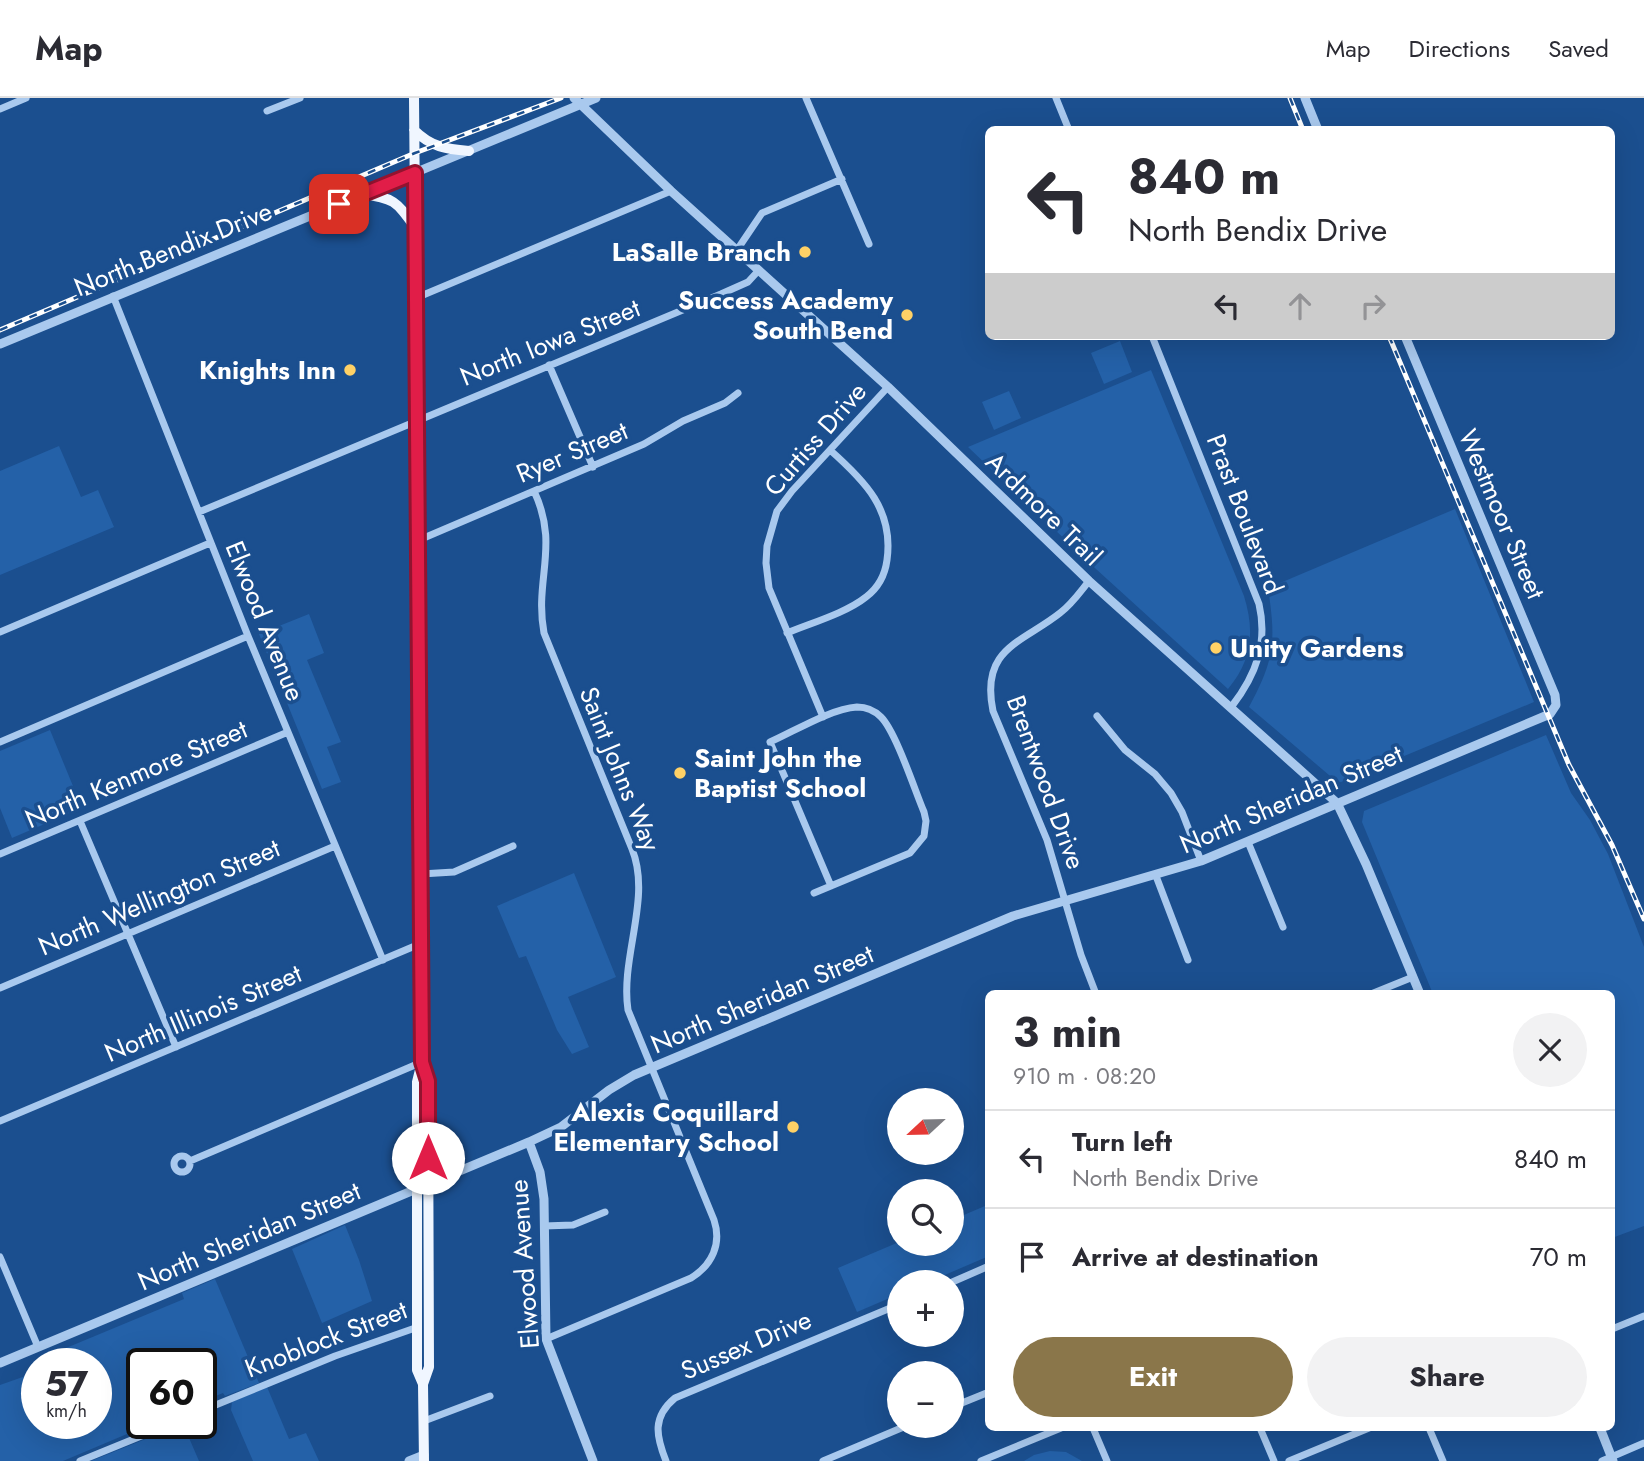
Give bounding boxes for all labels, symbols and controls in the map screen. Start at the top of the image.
text: Map [35,25,103,72]
text: Map [1326,31,1371,66]
text: Directions [1409,31,1510,66]
text: Saved [1548,31,1609,66]
text: 840 m [1128,142,1280,212]
icon: left [1013,154,1104,245]
pin [309,174,369,234]
icon: arrive [320,185,358,223]
street label: North Bendix Drive [68,192,278,306]
text: North Bendix Drive [1128,207,1387,253]
place label: LaSalle Branch [612,233,791,271]
marker: LaSalle Branch [797,244,813,260]
place label: Success Academy South Bend [678,281,893,349]
icon: left [1208,287,1246,325]
icon: ahead [1281,287,1319,325]
icon: right [1354,287,1392,325]
street label: North Iowa Street [454,288,646,395]
marker: Success Academy South Bend [899,307,915,323]
place label: Knights Inn [199,351,336,389]
marker: Knights Inn [342,362,358,378]
street label: Curtiss Drive [755,374,875,504]
street label: Ryer Street [510,411,634,492]
street label: Westmoor Street [1449,423,1555,606]
street label: Prast Boulevard [1197,428,1293,600]
street label: Ardmore Trail [977,443,1111,575]
street label: Elwood Avenue [216,535,314,707]
place label: Unity Gardens [1230,629,1404,667]
marker: Unity Gardens [1208,640,1224,656]
street label: Saint Johns Way [570,681,670,857]
street label: Brentwood Drive [997,690,1095,874]
street label: North Kenmore Street [19,710,254,838]
street label: North Sheridan Street [1174,735,1409,863]
place label: Saint John the Baptist School [694,739,866,807]
marker: Saint John the Baptist School [672,765,688,781]
street label: North Wellington Street [32,829,286,965]
street label: North Sheridan Street [645,935,880,1063]
street label: North Illinois Street [98,954,308,1072]
text: 3 min [1013,1002,1122,1063]
button: close [1513,1013,1587,1087]
text: 910 m · 08:20 [1013,1059,1156,1093]
north arrow [887,1088,964,1166]
map controls [887,1088,964,1438]
place label: Alexis Coquillard Elementary School [554,1093,779,1161]
marker: Alexis Coquillard Elementary School [785,1119,801,1135]
position arrow [391,1121,465,1195]
text: Turn left [1072,1123,1172,1161]
icon: left [1013,1140,1051,1178]
text: 840 m [1514,1140,1587,1178]
text: North Bendix Drive [1072,1161,1258,1195]
street label: North Sheridan Street [132,1172,367,1300]
street label: Elwood Avenue [499,1178,549,1350]
button: search [887,1179,964,1256]
icon: arrive [1013,1238,1051,1276]
text: Arrive at destination [1072,1238,1319,1276]
text: 70 m [1530,1238,1587,1276]
button: + [887,1270,964,1347]
street label: Knoblock Street [239,1290,413,1387]
street label: Sussex Drive [675,1300,817,1390]
button: Exit [1013,1337,1293,1417]
button: Share [1307,1337,1587,1417]
speed limit sign: 60 [126,1348,217,1439]
text: 57 [45,1359,88,1409]
button: − [887,1361,964,1438]
text: km/h [46,1398,87,1424]

